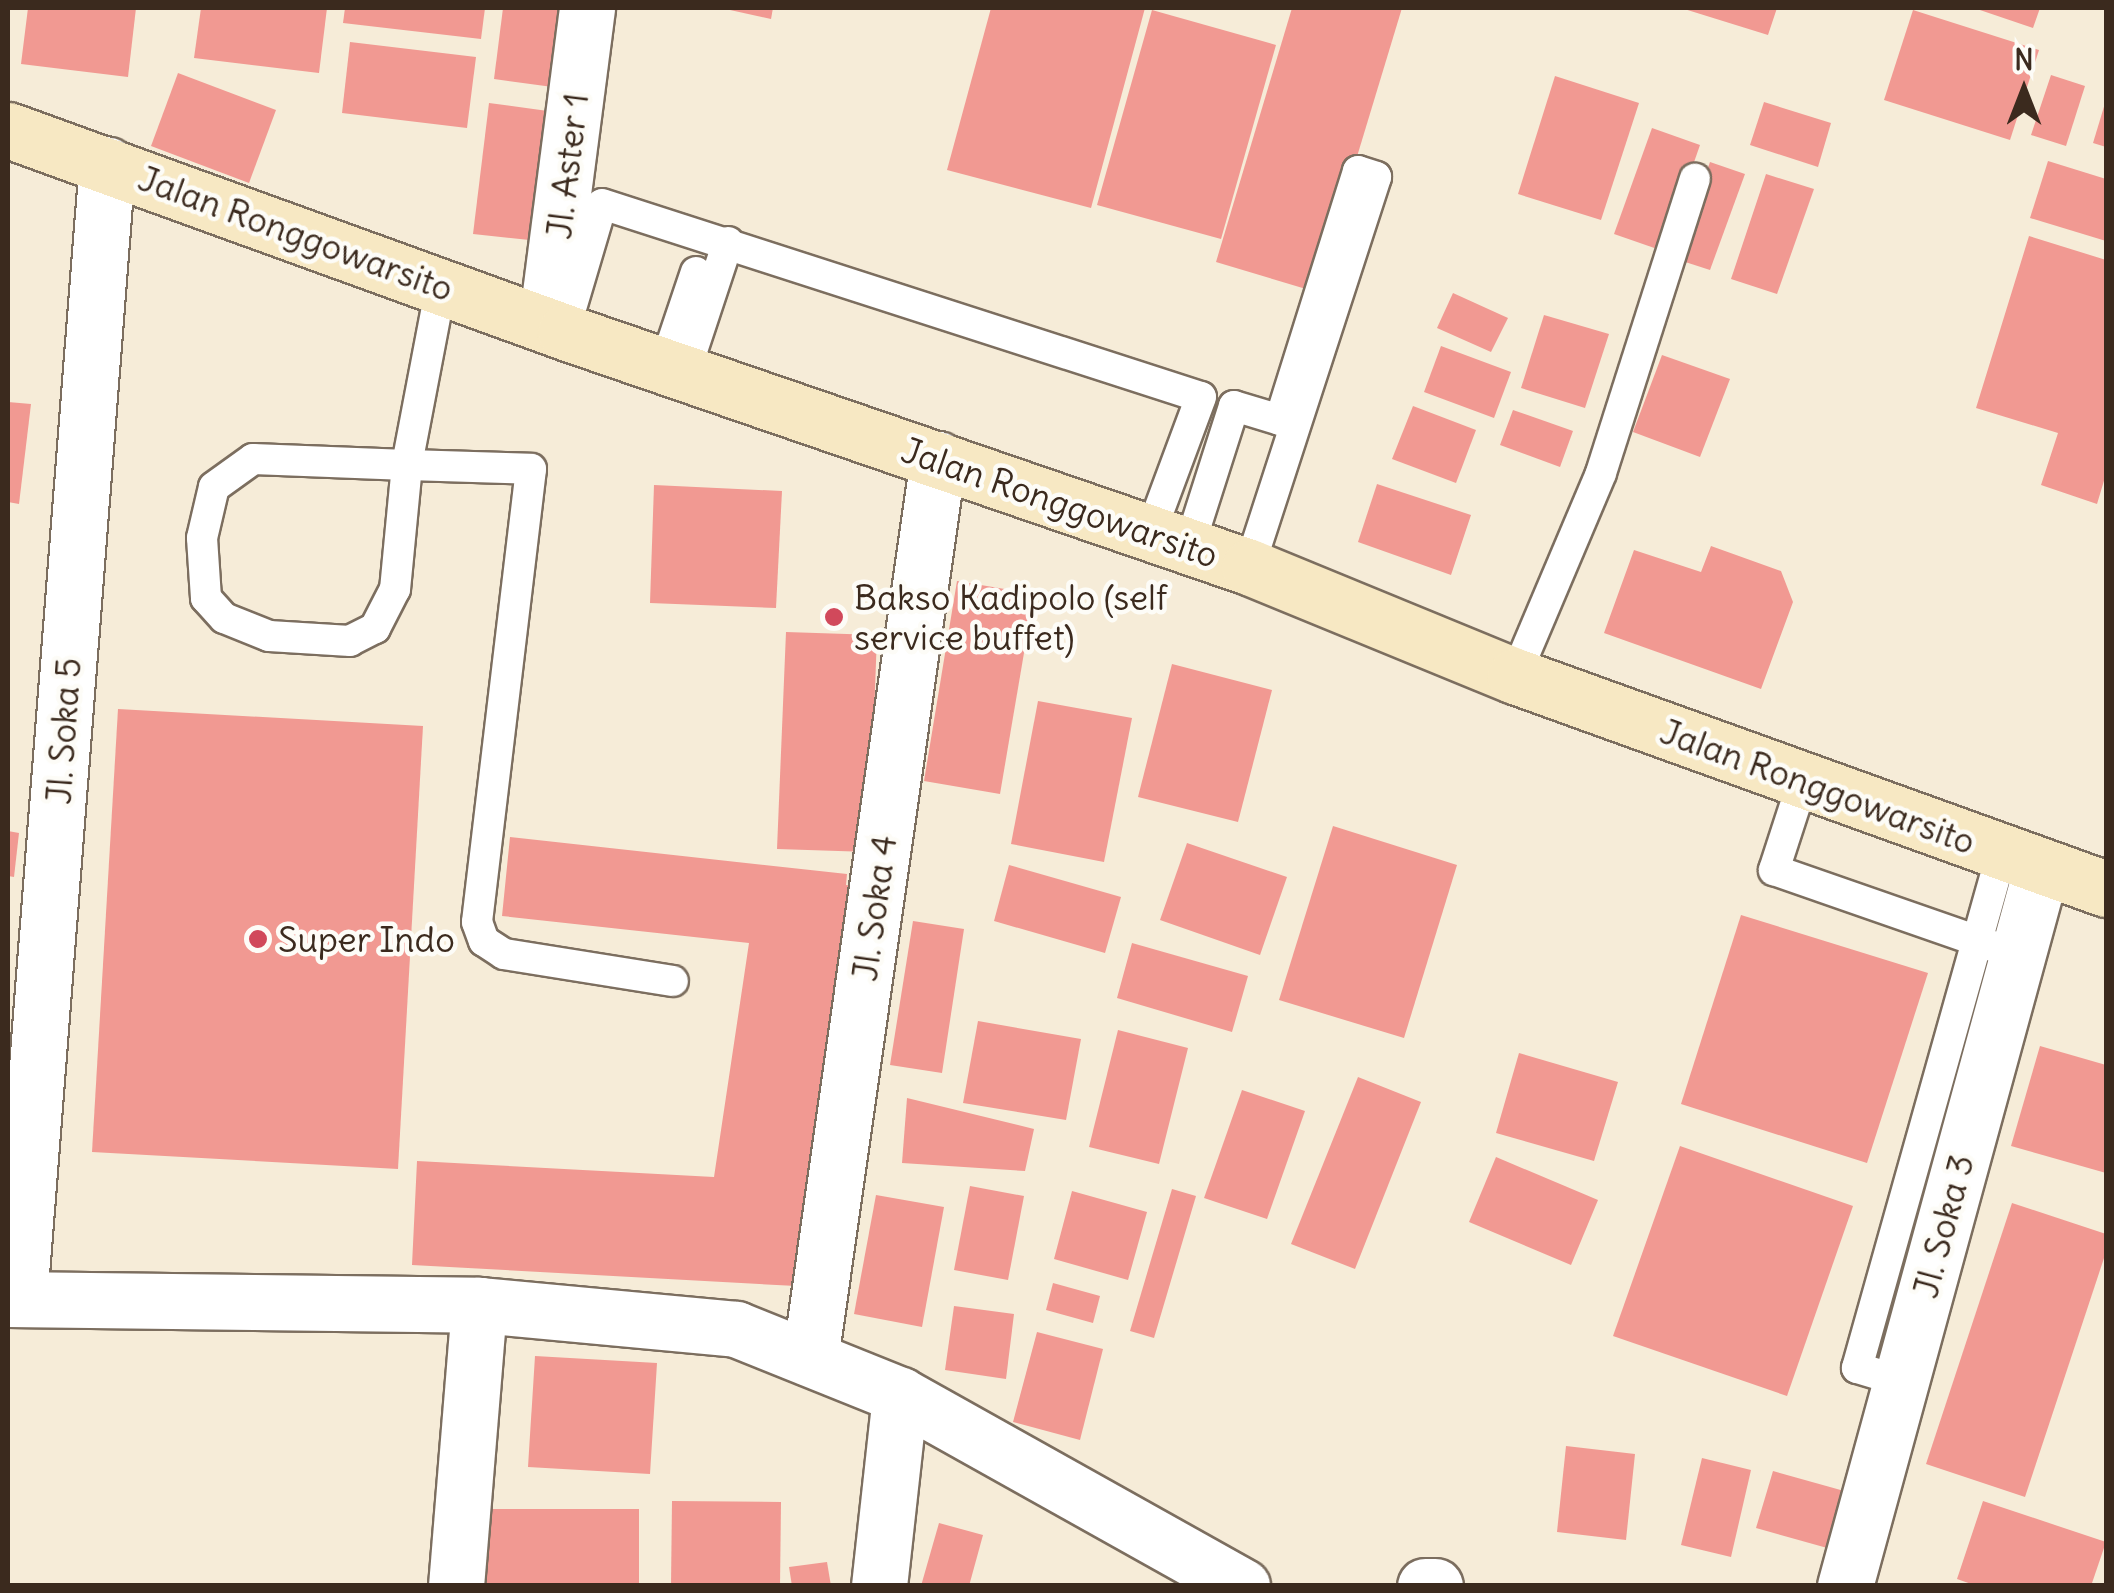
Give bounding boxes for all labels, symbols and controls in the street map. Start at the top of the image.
north arrow [1974,40,2074,140]
text: N [2014,42,2034,78]
street label: Jl. Aster 1 [537,91,597,241]
street label: Jalan Ronggowarsito [133,157,459,309]
street label: Jalan Ronggowarsito [896,428,1224,576]
place label: Bakso Kadipolo (self service buffet) [854,576,1167,658]
marker: Bakso Kadipolo (self service buffet) [823,606,845,628]
street label: Jl. Soka 5 [37,656,89,806]
street label: Jalan Ronggowarsito [1655,710,1981,862]
street label: Jl. Soka 4 [843,832,905,984]
place label: Super Indo [278,918,455,960]
marker: Super Indo [247,928,269,950]
street label: Jl. Soka 3 [1904,1150,1982,1302]

